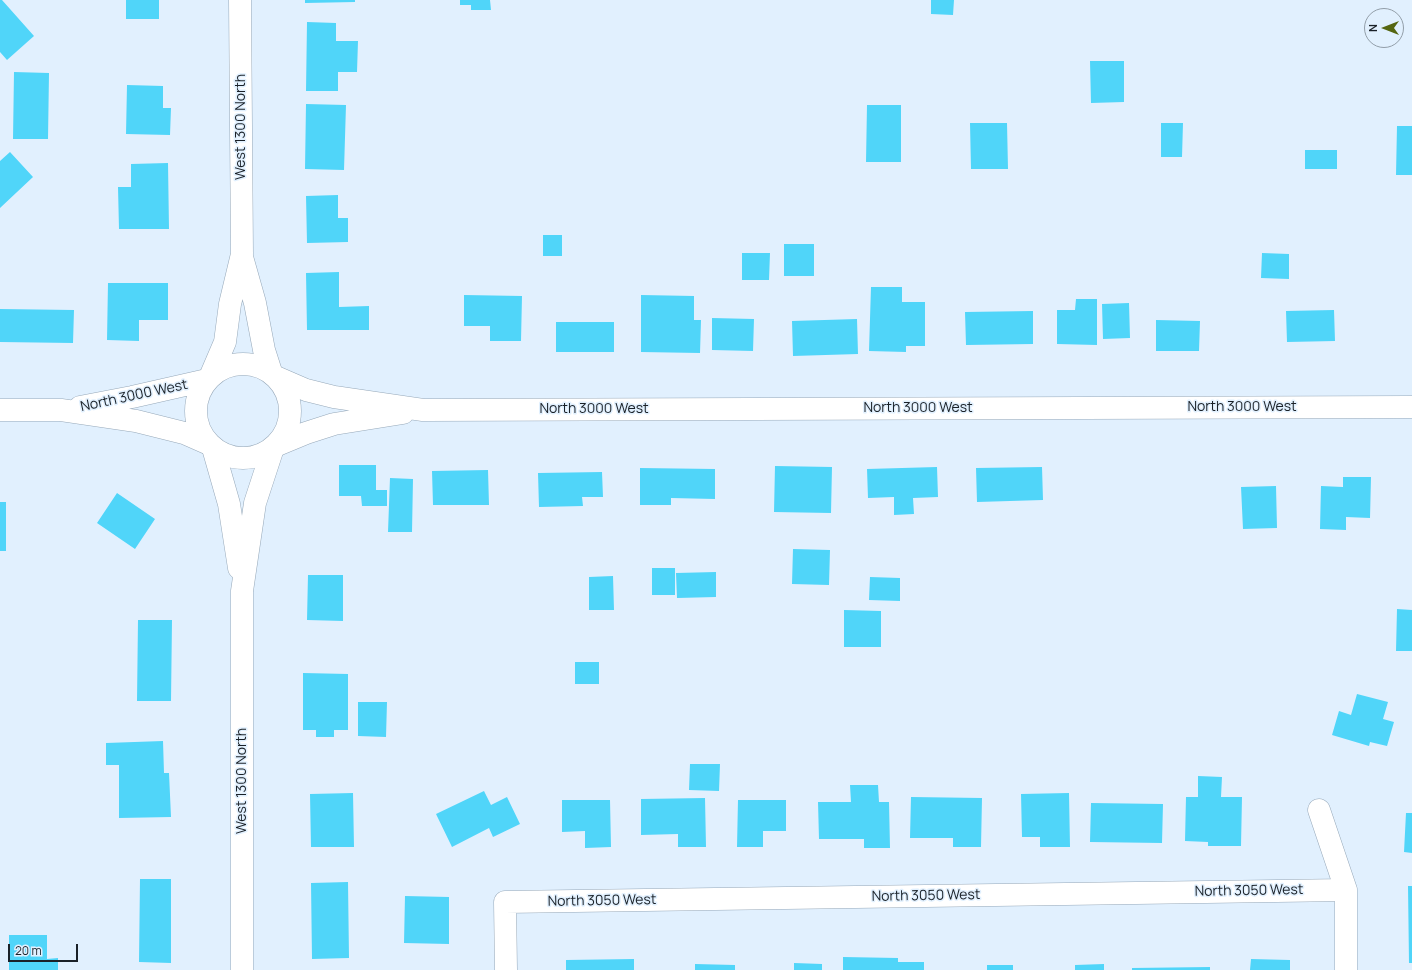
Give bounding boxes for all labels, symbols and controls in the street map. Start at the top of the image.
north arrow [1364,8,1404,48]
text: N [1365,24,1380,32]
street label: West 1300 North [233,74,249,180]
street label: North 3000 West [79,376,189,416]
street label: North 3000 West [1187,399,1297,415]
street label: North 3000 West [863,400,973,416]
street label: North 3000 West [539,401,649,417]
street label: West 1300 North [234,728,250,834]
street label: North 3050 West [1194,882,1304,900]
street label: North 3050 West [871,887,981,905]
street label: North 3050 West [547,892,657,910]
scale bar [10,936,80,962]
text: 20 m [15,942,42,959]

